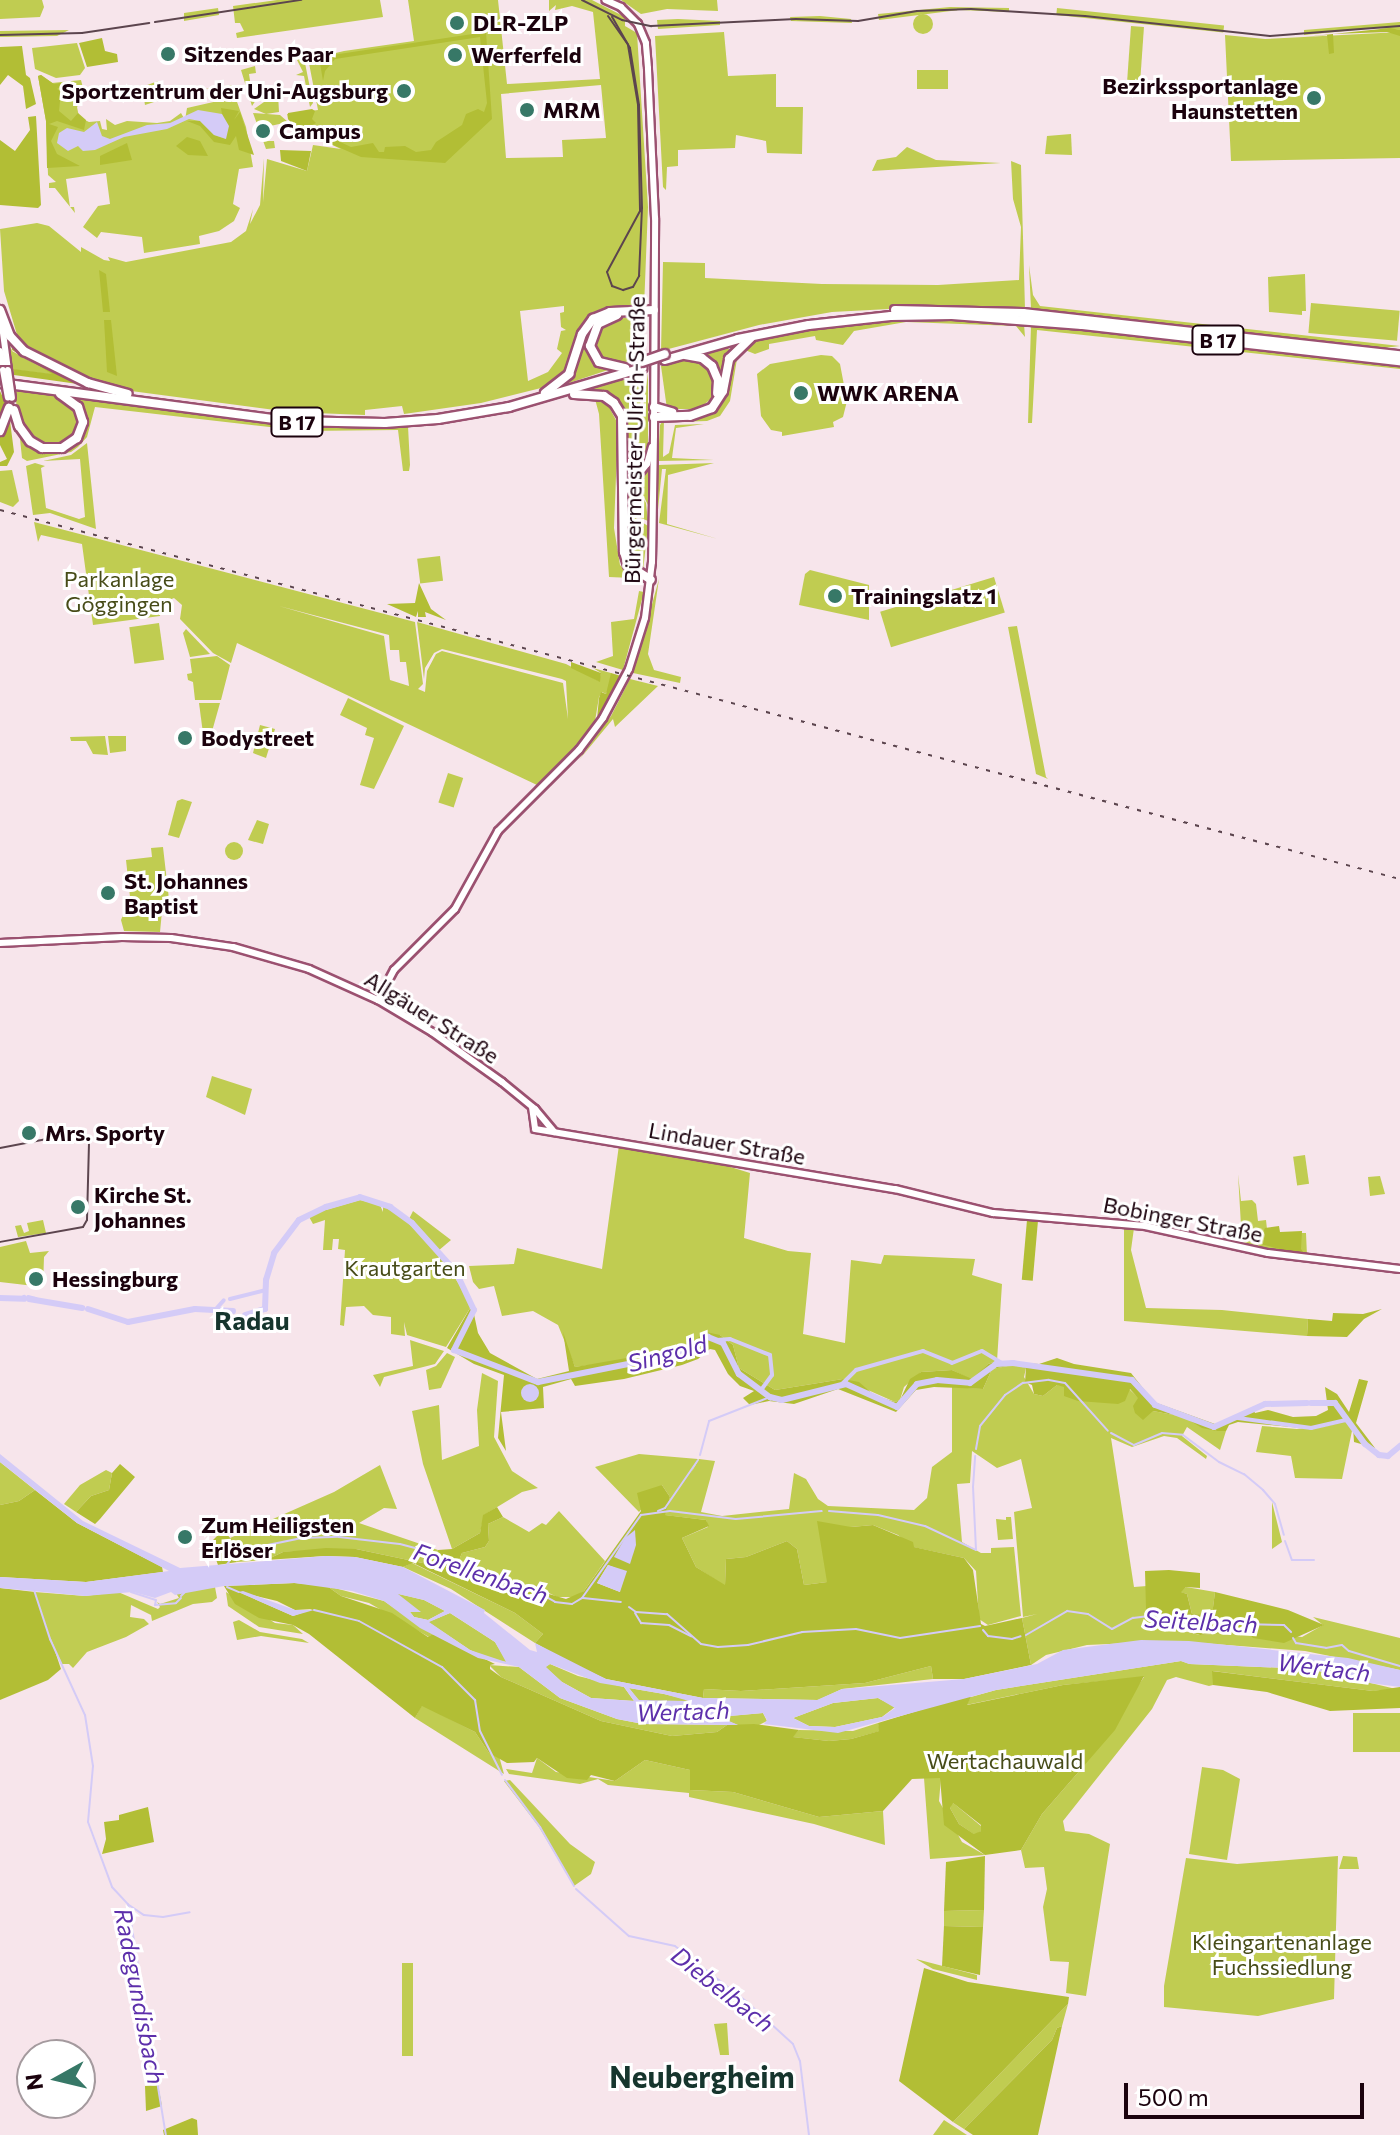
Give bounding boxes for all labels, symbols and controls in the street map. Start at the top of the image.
place label: DLR-ZLP [473,10,568,36]
marker: DLR-ZLP [448,14,466,32]
place label: Sitzendes Paar [184,41,334,67]
place label: Werferfeld [471,42,582,68]
marker: Sitzendes Paar [159,45,177,63]
marker: Werferfeld [446,46,464,64]
place label: Bezirkssportanlage Haunstetten [1102,72,1298,124]
place label: Sportzentrum der Uni-Augsburg [62,78,388,104]
marker: Sportzentrum der Uni-Augsburg [395,82,413,100]
marker: Bezirkssportanlage Haunstetten [1305,89,1323,107]
place label: MRM [543,97,601,123]
marker: MRM [518,101,536,119]
place label: Campus [279,118,361,144]
marker: Campus [254,122,272,140]
street label: Bürgermeister-Ulrich-Straße [618,296,650,584]
road number: B 17 [1190,324,1246,356]
place label: WWK ARENA [817,380,959,406]
marker: WWK ARENA [792,384,810,402]
road number: B 17 [269,406,325,438]
park label: Parkanlage Göggingen [64,565,174,616]
place label: Trainingslatz 1 [851,583,997,609]
marker: Trainingslatz 1 [826,587,844,605]
place label: Bodystreet [201,725,314,751]
marker: Bodystreet [176,729,194,747]
place label: St. Johannes Baptist [124,867,248,918]
marker: St. Johannes Baptist [99,884,117,902]
street label: Allgäuer Straße [360,965,504,1069]
street label: Lindauer Straße [647,1116,807,1170]
place label: Mrs. Sporty [45,1120,165,1146]
marker: Mrs. Sporty [20,1124,38,1142]
place label: Kirche St. Johannes [94,1181,192,1232]
street label: Bobinger Straße [1101,1191,1265,1247]
marker: Kirche St. Johannes [69,1198,87,1216]
park label: Krautgarten [344,1255,466,1281]
place label: Hessingburg [52,1266,178,1292]
marker: Hessingburg [27,1270,45,1288]
district label: Radau [214,1304,290,1336]
water label: Singold [624,1329,710,1377]
place label: Zum Heiligsten Erlöser [201,1511,354,1562]
marker: Zum Heiligsten Erlöser [176,1528,194,1546]
water label: Forellenbach [410,1537,552,1609]
water label: Seitelbach [1143,1604,1259,1638]
water label: Wertach [1276,1647,1372,1687]
water label: Wertach [636,1695,730,1727]
park label: Wertachauwald [927,1748,1083,1774]
water label: Radegundisbach [109,1906,171,2086]
park label: Kleingartenanlage Fuchssiedlung [1192,1928,1372,1980]
water label: Diebelbach [666,1940,780,2038]
north arrow [16,2039,96,2119]
district label: Neubergheim [609,2058,795,2094]
scale bar [1128,2067,1368,2117]
text: N [19,2072,48,2092]
text: 500 m [1138,2082,1209,2111]

